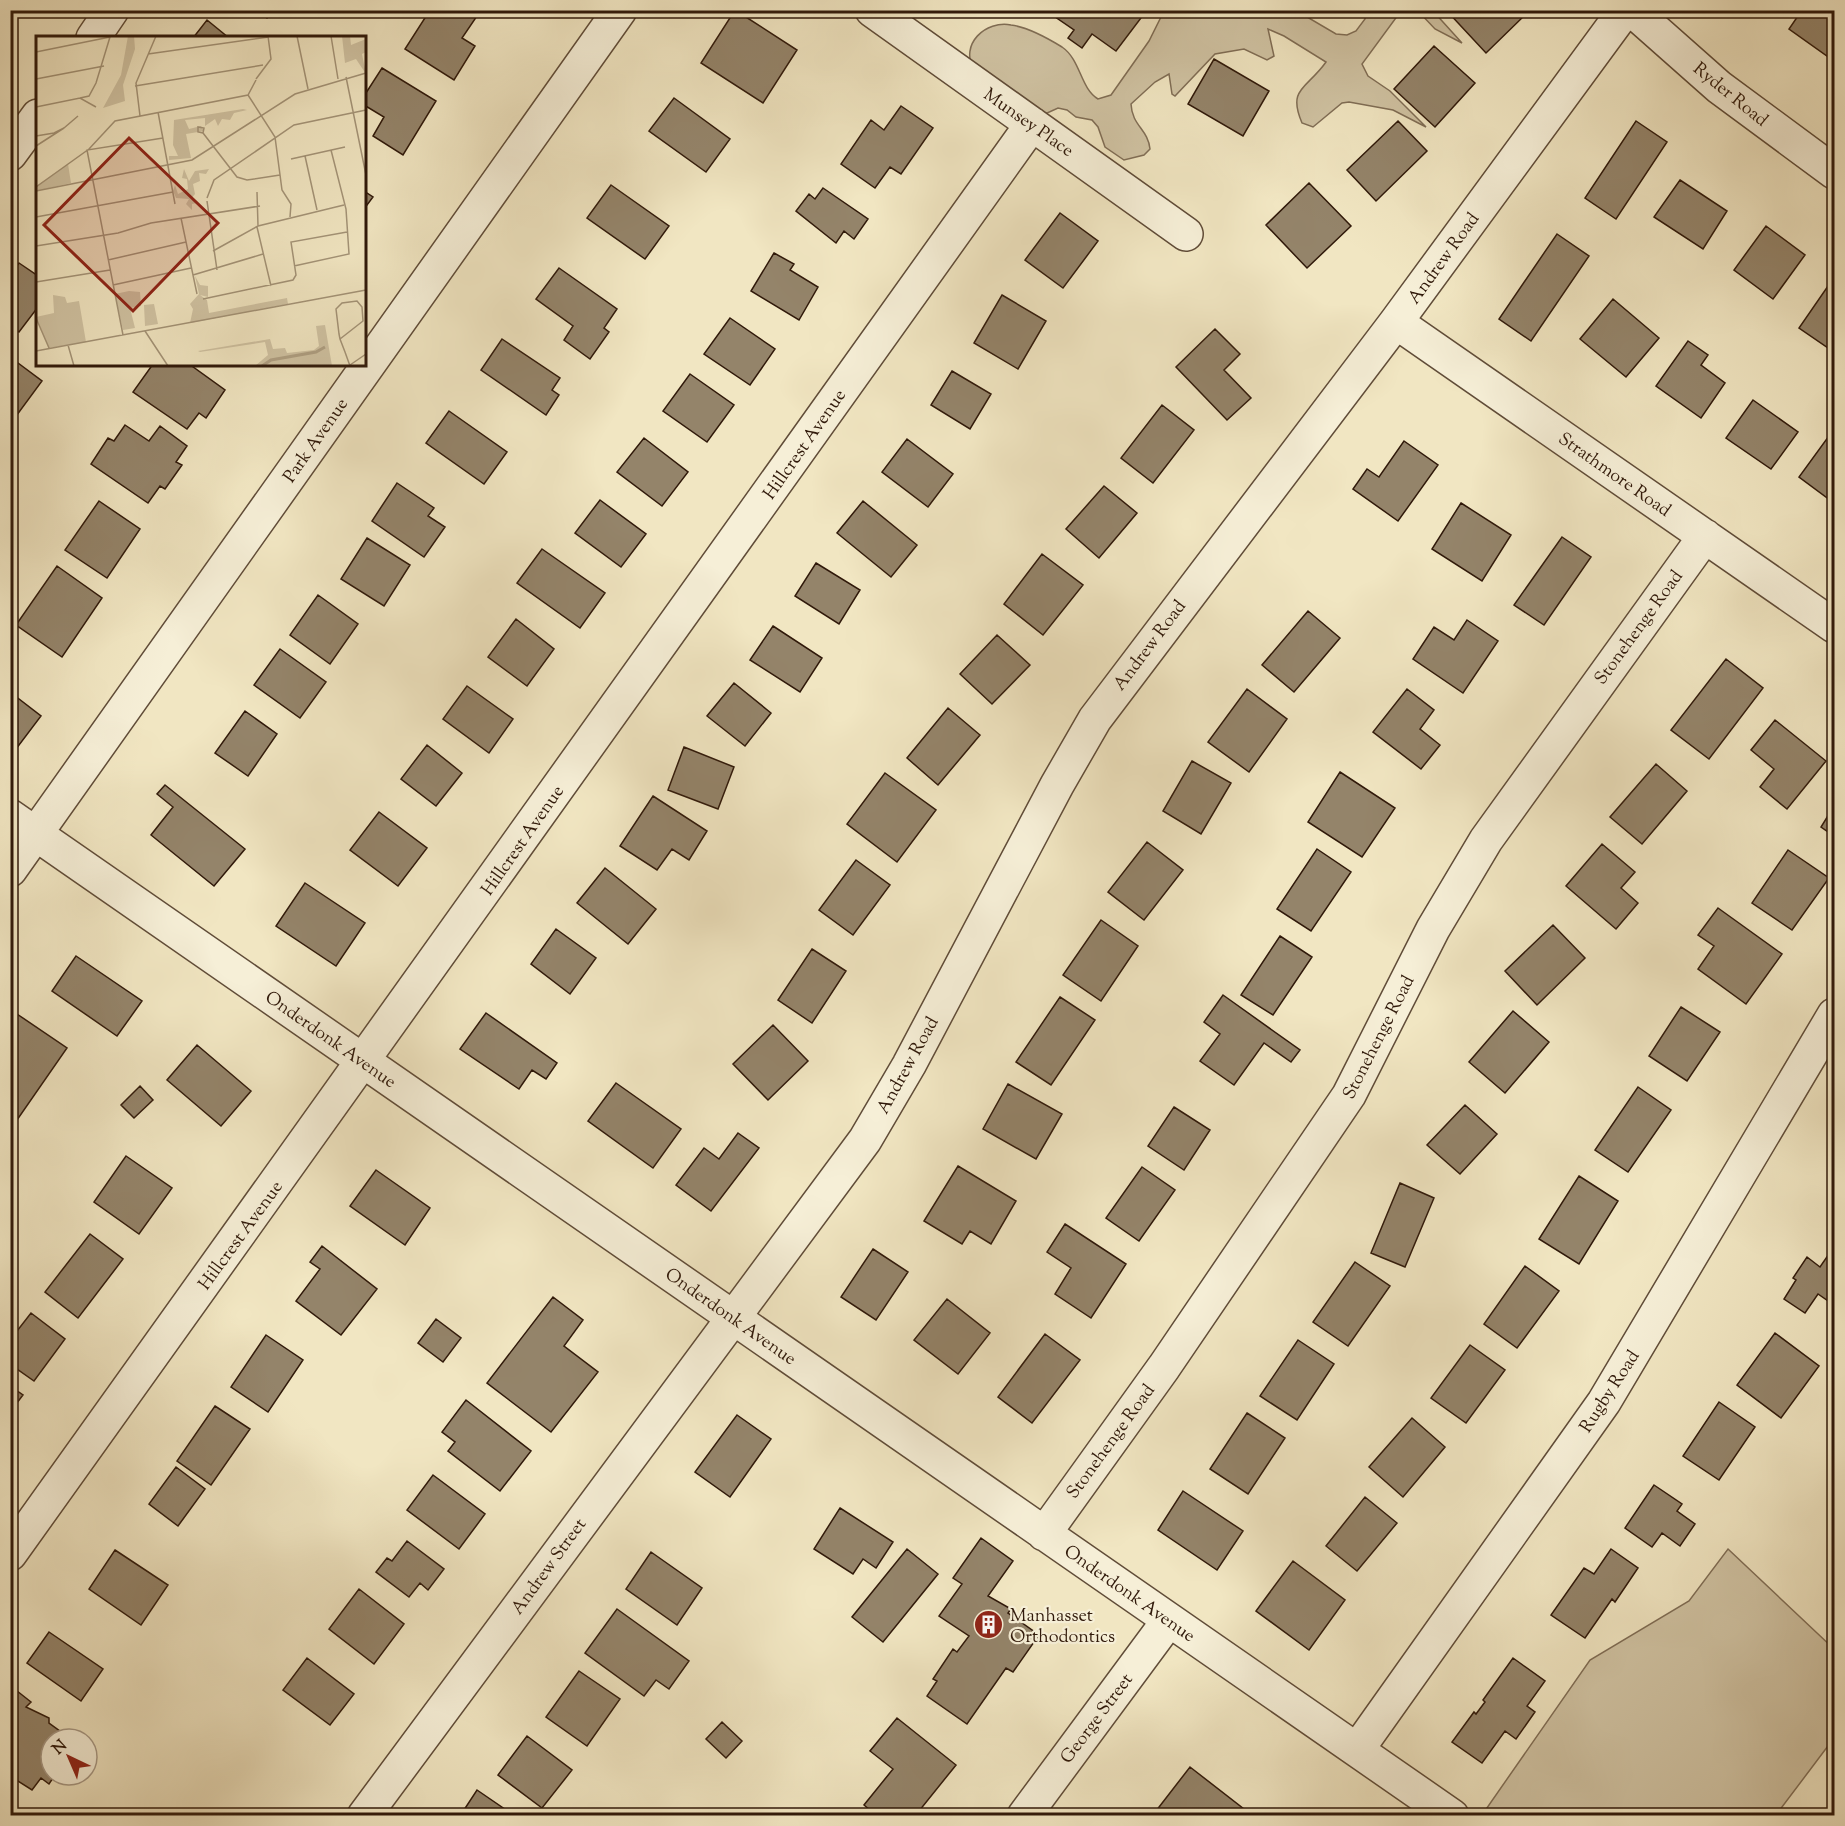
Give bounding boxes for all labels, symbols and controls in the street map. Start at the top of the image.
inset map [36,36,366,366]
street label: Ryder Road [1687,57,1773,134]
street label: Munsey Place [977,83,1078,164]
street label: Andrew Road [1402,208,1487,310]
street label: Hillcrest Avenue [758,385,853,506]
street label: Park Avenue [278,393,356,489]
street label: Strathmore Road [1552,427,1676,524]
street label: Stonehenge Road [1589,565,1690,691]
street label: Andrew Road [1108,595,1193,697]
street label: Hillcrest Avenue [476,781,571,902]
street label: Stonehenge Road [1337,971,1422,1104]
street label: Onderdonk Avenue [259,985,401,1096]
street label: Andrew Road [871,1013,946,1119]
street label: Hillcrest Avenue [193,1176,290,1296]
street label: Onderdonk Avenue [659,1262,801,1373]
street label: Rugby Road [1574,1346,1647,1439]
street label: Stonehenge Road [1061,1379,1162,1505]
street label: Andrew Street [506,1514,594,1621]
street label: Onderdonk Avenue [1058,1539,1200,1650]
place label: Manhasset Orthodontics [1010,1604,1115,1651]
building icon: Manhasset Orthodontics [973,1609,1005,1641]
street label: George Street [1055,1669,1140,1770]
north arrow [39,1727,99,1787]
text: N [48,1735,73,1761]

